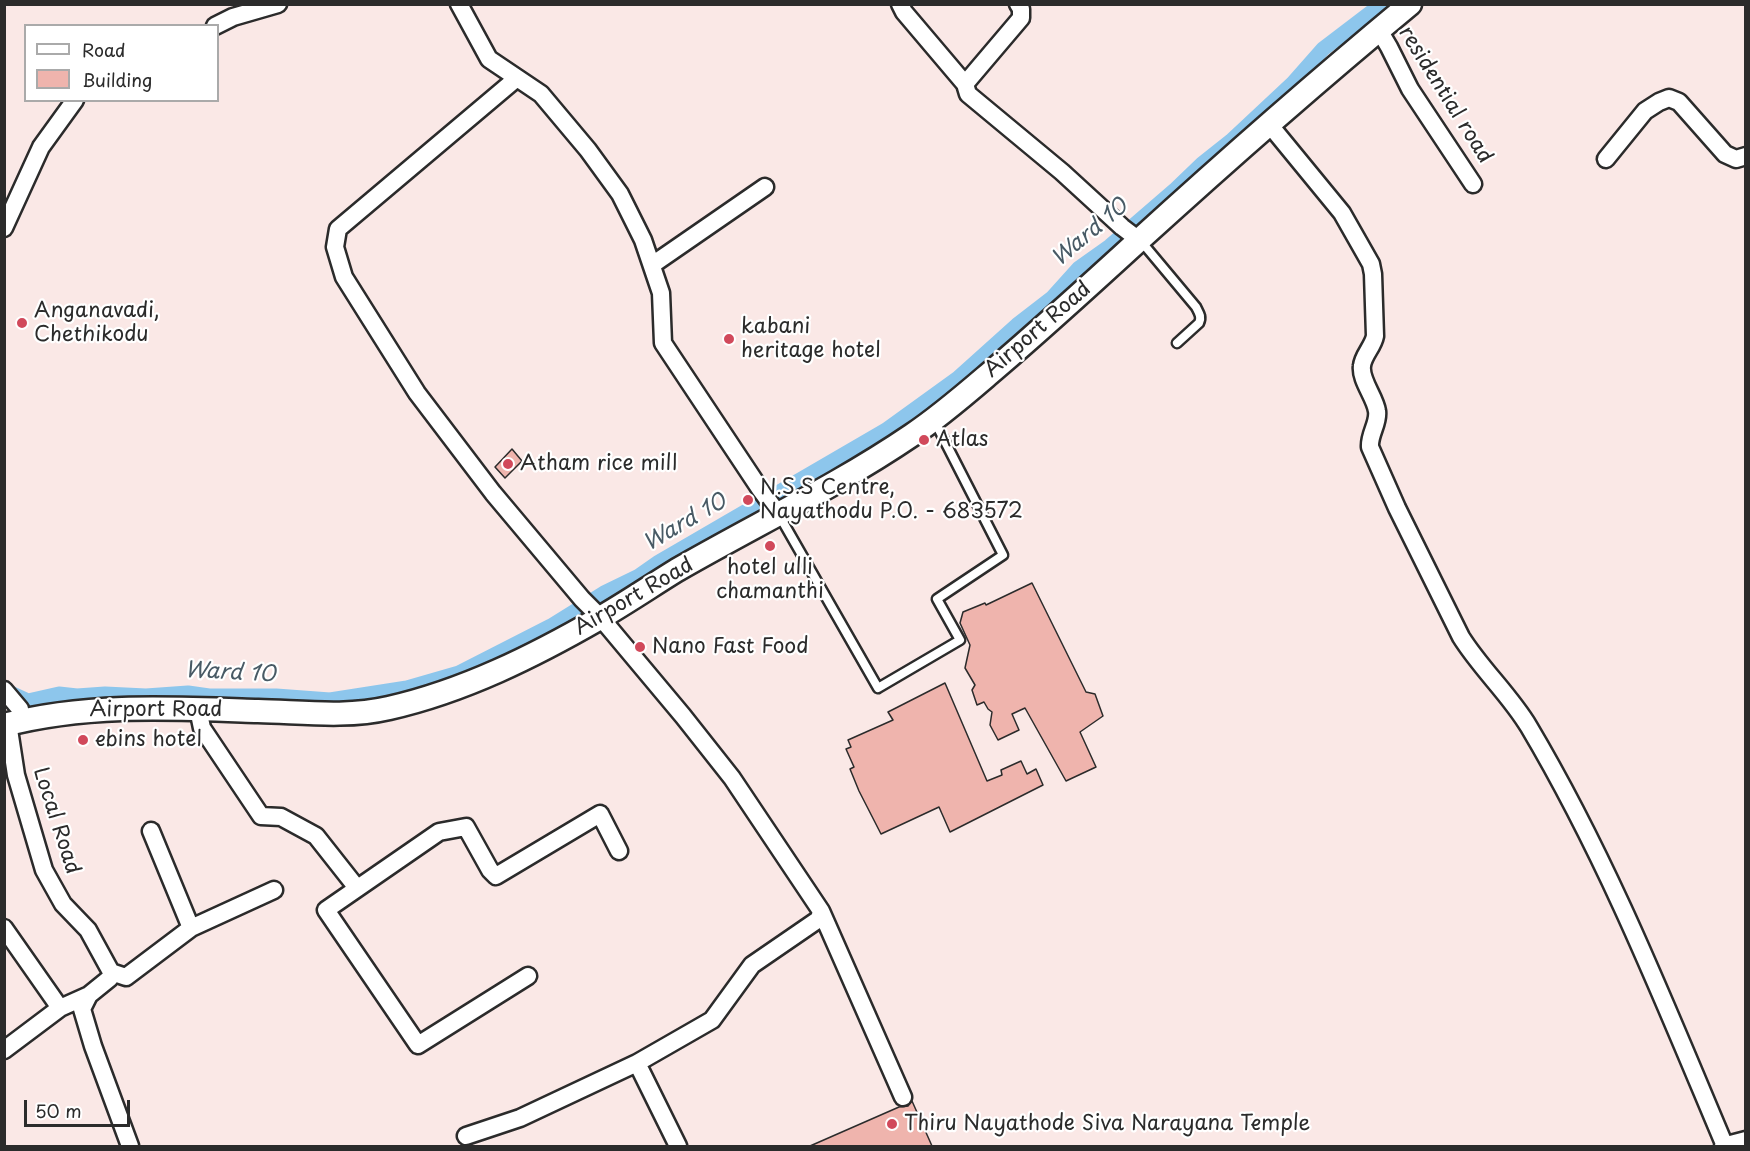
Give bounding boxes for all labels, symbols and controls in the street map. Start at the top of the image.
street label: residential road [1393,22,1497,168]
legend [24,24,219,102]
text: Road [82,36,126,63]
text: Building [82,66,152,93]
water label: Ward 10 [1047,194,1133,272]
street label: Airport Road [979,277,1097,383]
place label: Anganavadi, Chethikodu [34,298,160,348]
place label: kabani heritage hotel [741,314,881,364]
marker: Anganavadi, Chethikodu [15,316,29,330]
marker: kabani heritage hotel [722,332,736,346]
place label: Atlas [936,427,988,453]
marker: Atlas [917,433,931,447]
place label: Atham rice mill [520,451,677,477]
marker: Atham rice mill [501,457,515,471]
place label: N.S.S Centre, Nayathodu P.O. - 683572 [760,475,1023,525]
water label: Ward 10 [639,489,731,557]
marker: N.S.S Centre, Nayathodu P.O. - 683572 [741,493,755,507]
marker: hotel ulli chamanthi [763,539,777,553]
street label: Airport Road [570,553,698,641]
place label: hotel ulli chamanthi [716,555,824,605]
place label: Nano Fast Food [652,634,809,660]
marker: Nano Fast Food [633,640,647,654]
water label: Ward 10 [184,657,276,689]
street label: Airport Road [89,697,223,723]
place label: ebins hotel [95,727,202,753]
marker: ebins hotel [76,733,90,747]
street label: Local Road [27,764,85,878]
scale bar [27,1088,134,1126]
text: 50 m [35,1097,82,1124]
place label: Thiru Nayathode Siva Narayana Temple [904,1111,1310,1137]
marker: Thiru Nayathode Siva Narayana Temple [885,1117,899,1131]

